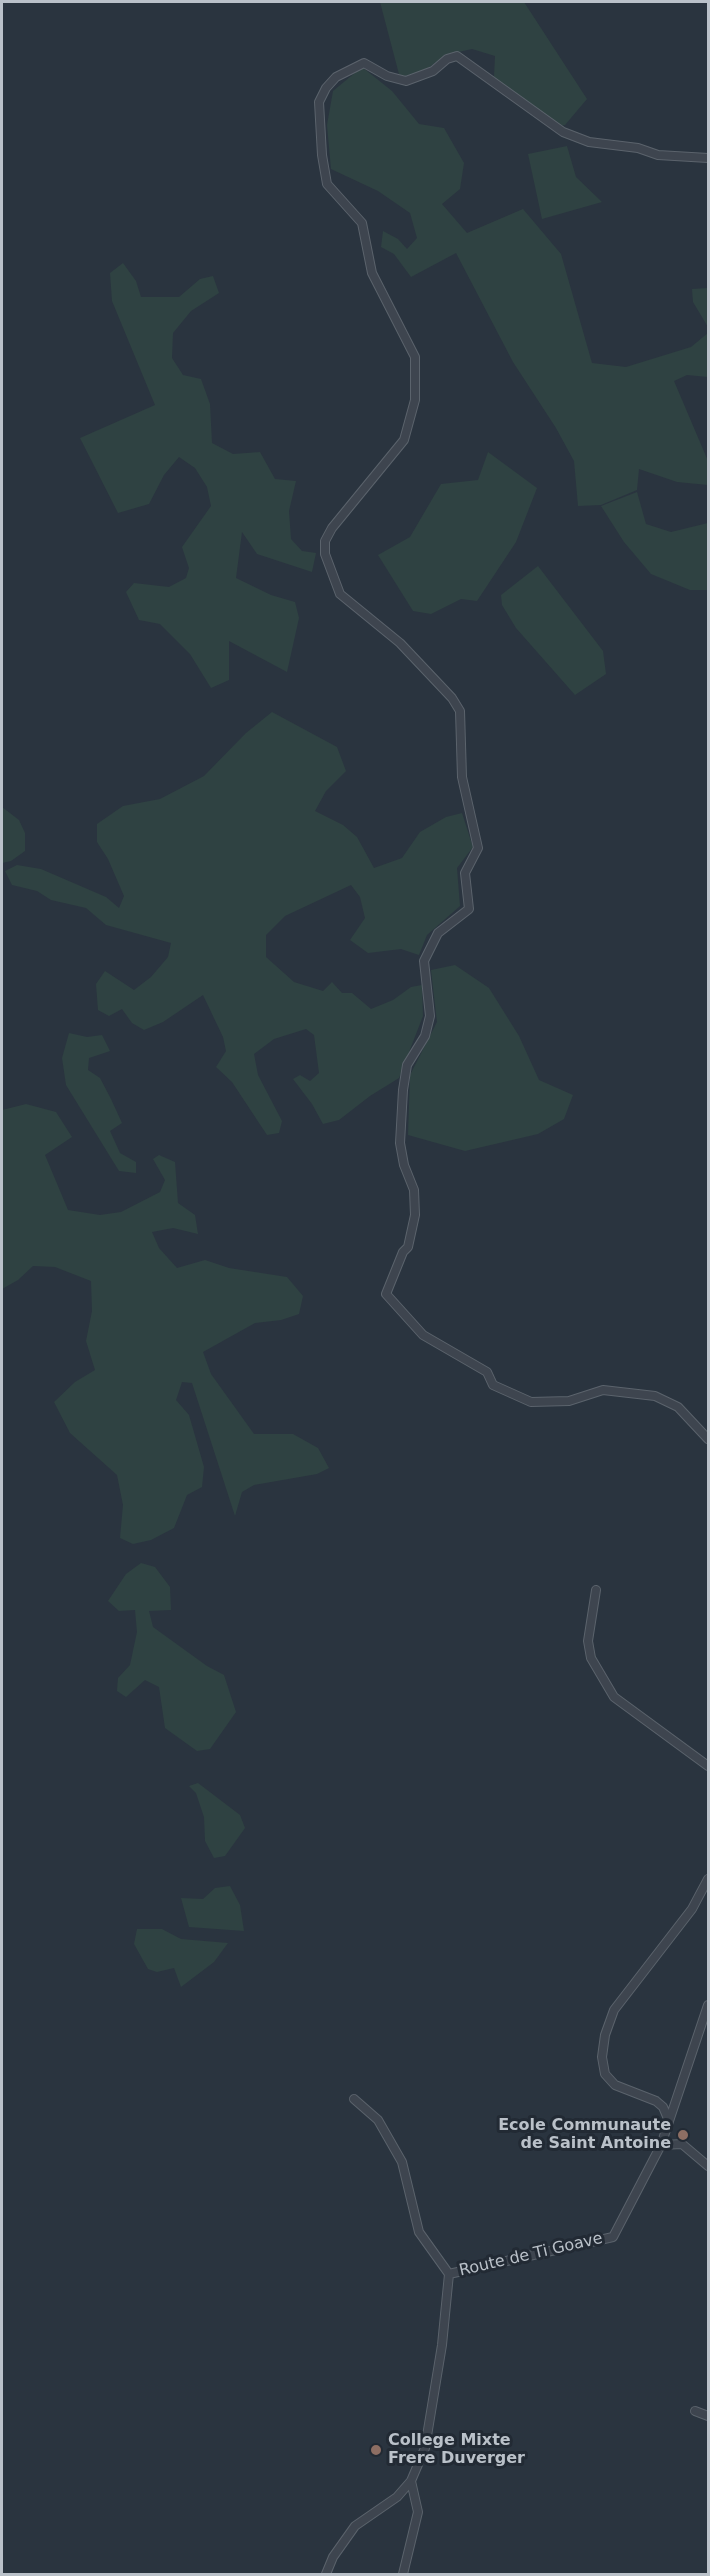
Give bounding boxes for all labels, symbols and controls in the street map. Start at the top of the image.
place label: Ecole Communaute de Saint Antoine [498,2116,671,2154]
marker: Ecole Communaute de Saint Antoine [676,2128,690,2142]
street label: Route de Ti Goave [457,2229,605,2281]
place label: College Mixte Frere Duverger [388,2431,525,2469]
marker: College Mixte Frere Duverger [369,2443,383,2457]

